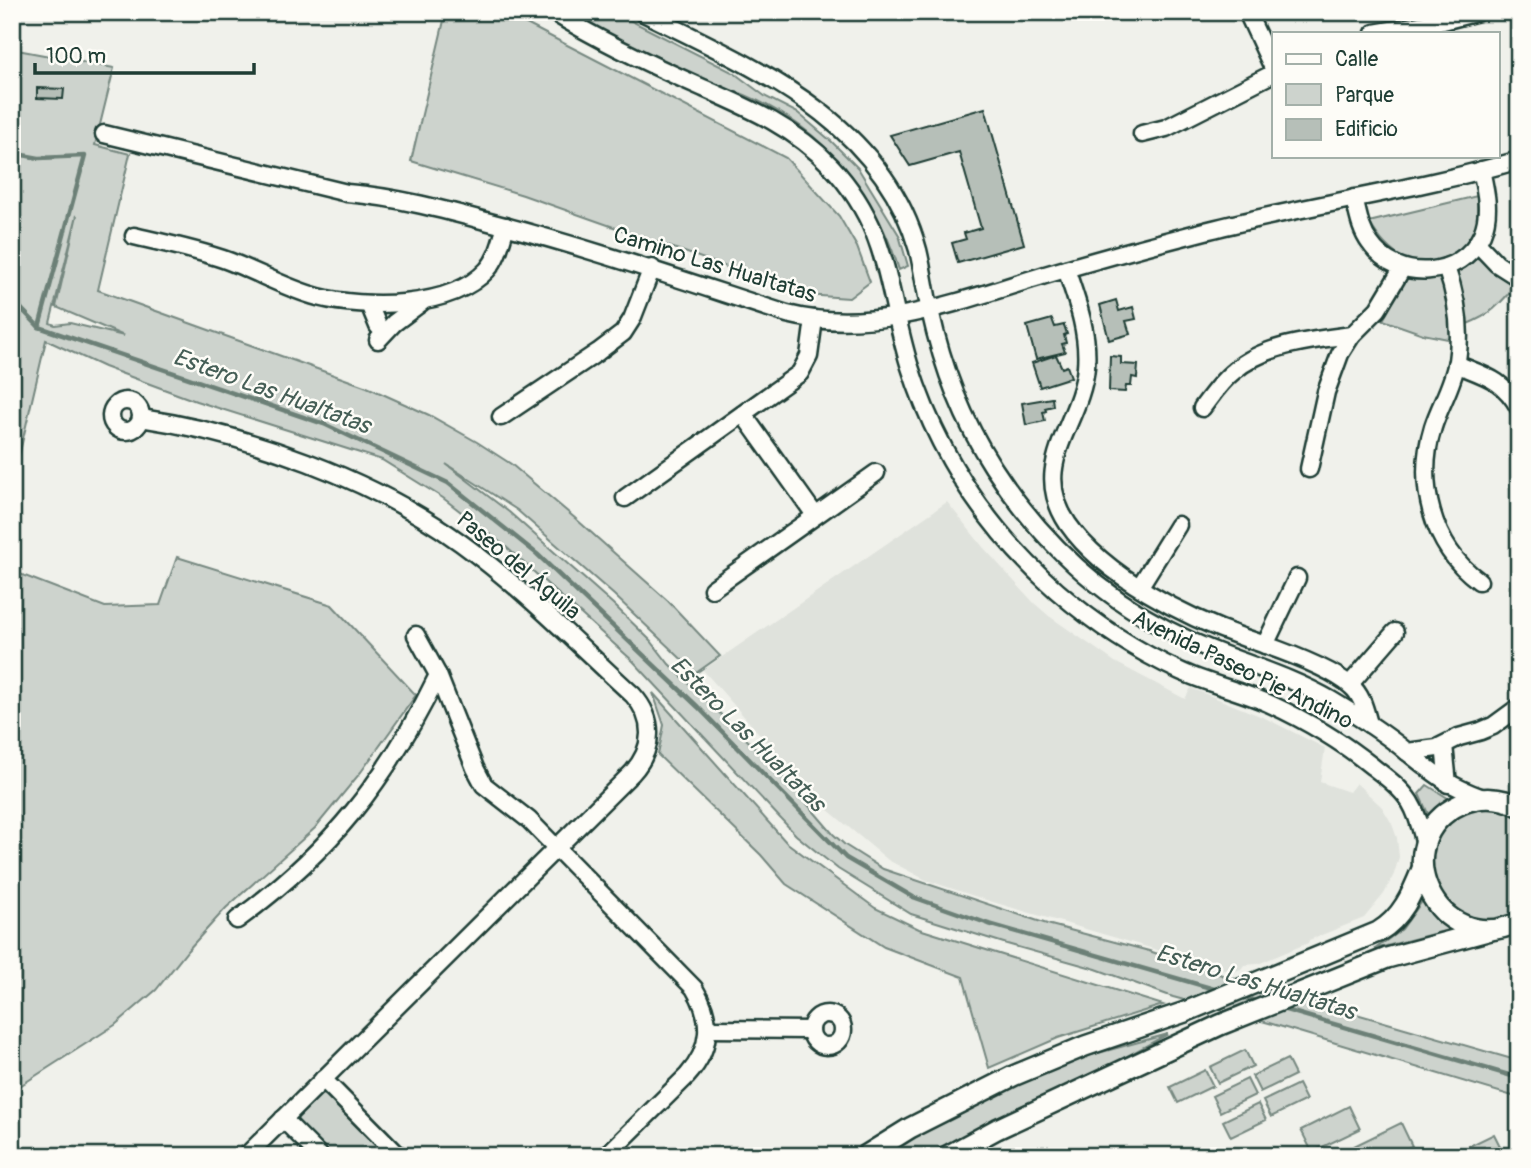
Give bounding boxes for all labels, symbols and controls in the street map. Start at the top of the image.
scale bar [35,32,254,76]
legend [1272,32,1500,158]
text: 100 m [46,43,106,70]
text: Calle [1335,46,1379,73]
text: Parque [1335,82,1394,109]
text: Edificio [1335,116,1398,143]
street label: Camino Las Hualtatas [610,220,820,309]
water label: Estero Las Hualtatas [169,342,376,441]
street label: Paseo del Águila [451,505,587,626]
street label: Avenida Paseo Pie Andino [1128,603,1358,736]
water label: Estero Las Hualtatas [664,651,833,820]
water label: Estero Las Hualtatas [1152,938,1361,1027]

